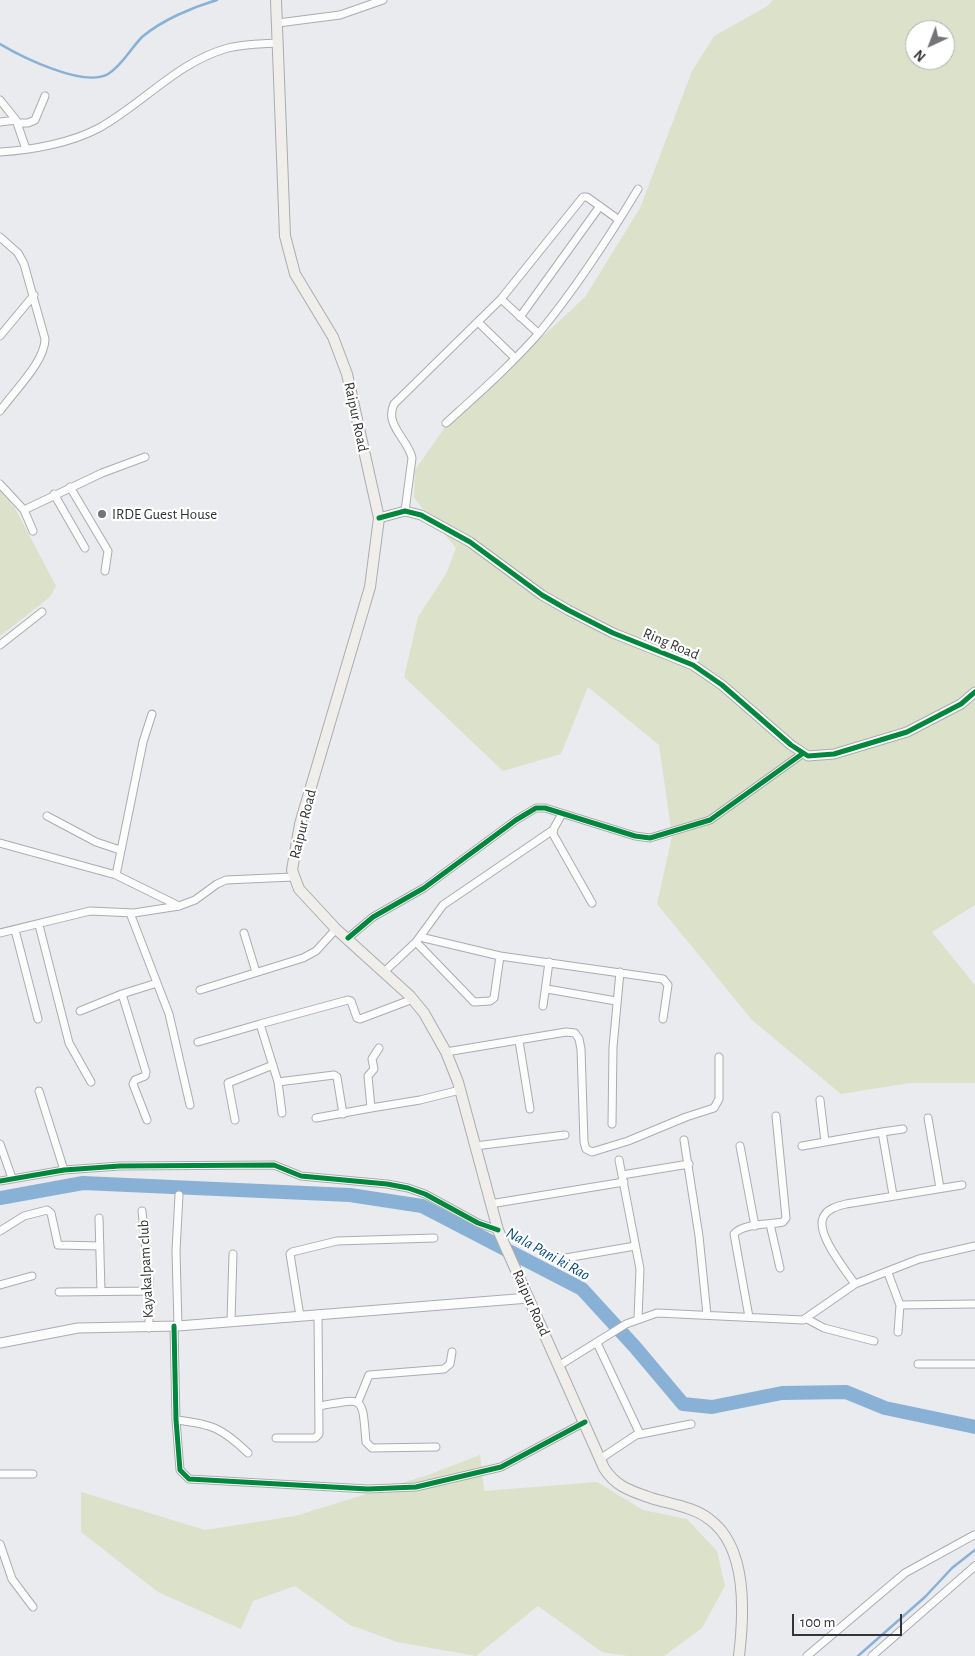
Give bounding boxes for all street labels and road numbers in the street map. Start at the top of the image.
street label: Raipur Road [340,380,372,454]
street label: Ring Road [640,624,702,664]
street label: Raipur Road [286,787,320,861]
street label: Kayakalpam club [134,1219,158,1319]
street label: Raipur Road [508,1267,554,1339]

